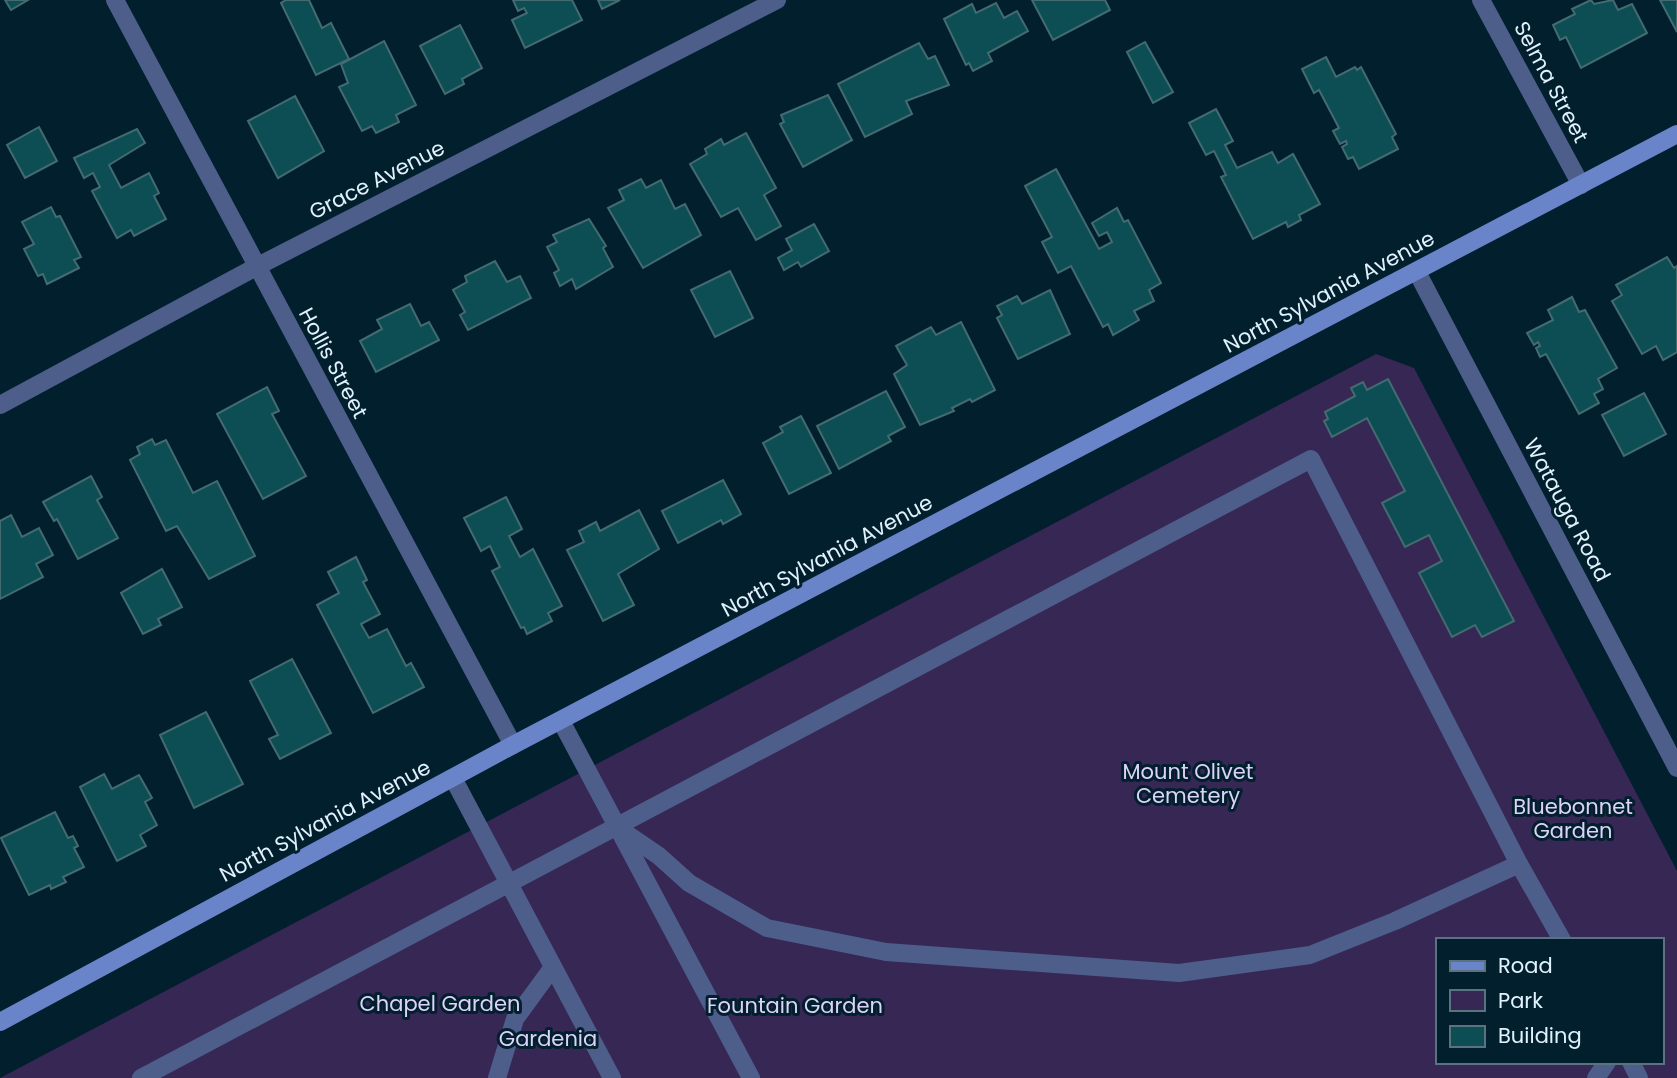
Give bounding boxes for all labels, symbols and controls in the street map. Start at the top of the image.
street label: Selma Street [1507,16,1596,147]
street label: Grace Avenue [304,133,450,226]
street label: North Sylvania Avenue [1218,224,1439,360]
street label: Hollis Street [292,302,375,423]
street label: Watauga Road [1517,433,1617,587]
street label: North Sylvania Avenue [716,488,937,624]
street label: North Sylvania Avenue [214,753,435,889]
park label: Mount Olivet Cemetery [1123,757,1253,810]
park label: Bluebonnet Garden [1513,792,1633,845]
legend [1436,938,1663,1064]
text: Road [1498,951,1553,980]
text: Park [1498,986,1543,1015]
park label: Chapel Garden [360,989,520,1018]
park label: Fountain Garden [707,991,883,1020]
text: Building [1498,1021,1582,1050]
park label: Gardenia [499,1024,597,1053]

